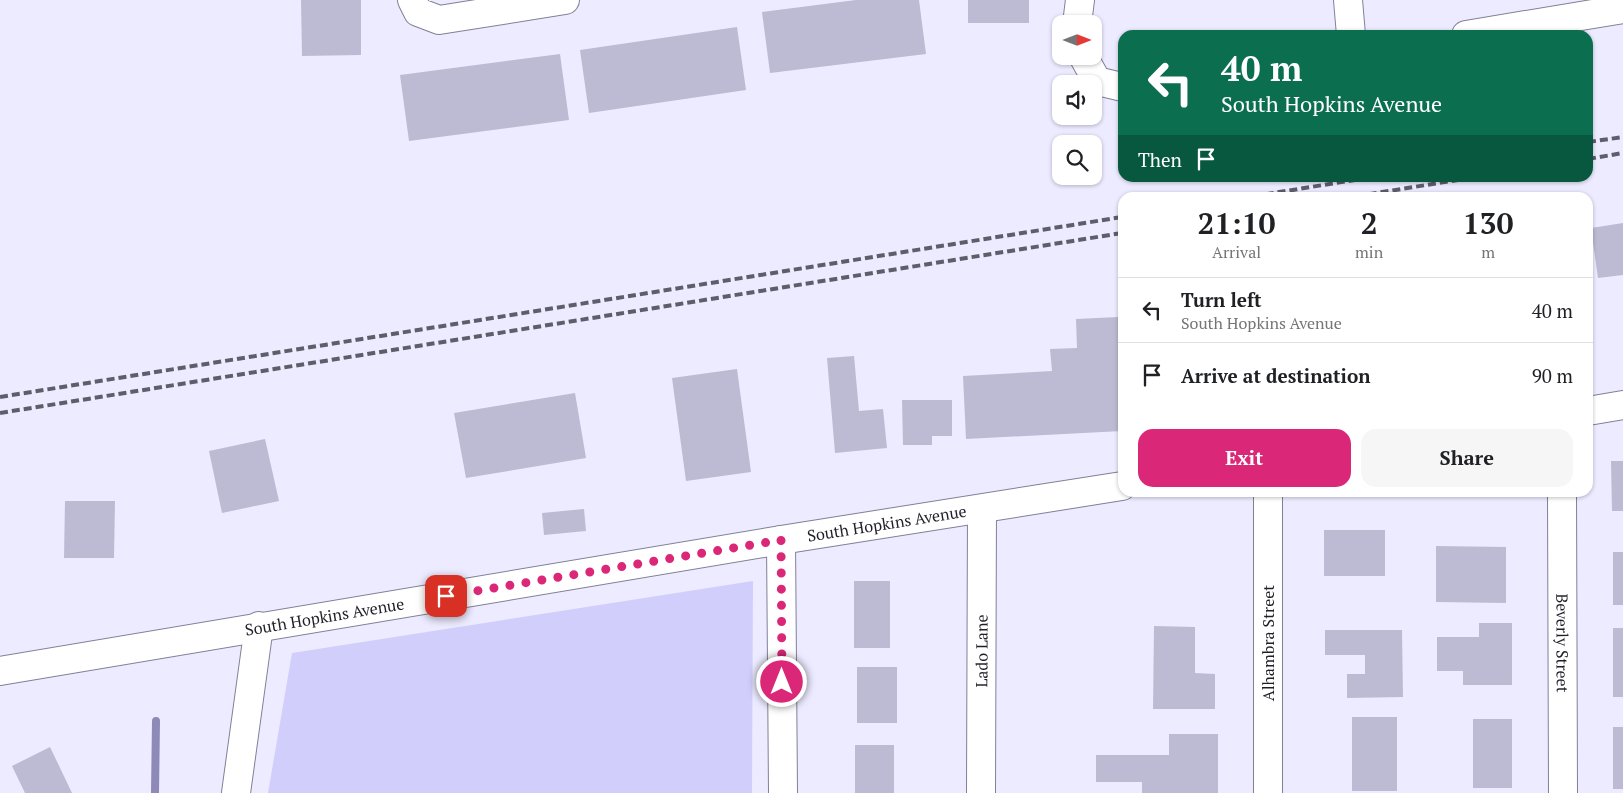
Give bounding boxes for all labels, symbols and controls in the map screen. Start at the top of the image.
north arrow [1052,15,1102,65]
map controls [1052,15,1102,185]
text: 40 m [1221,45,1302,91]
icon: left [1138,50,1203,115]
button: sound [1052,75,1102,125]
text: South Hopkins Avenue [1221,89,1442,118]
button: search [1052,135,1102,185]
icon: arrive [1192,145,1220,173]
text: Then [1138,147,1182,172]
text: 21:10 [1197,203,1276,243]
text: 2 [1361,203,1378,243]
text: 130 [1463,203,1514,243]
text: Arrival [1212,241,1261,263]
text: min [1355,241,1383,263]
text: m [1481,241,1495,263]
text: Turn left [1181,287,1262,312]
icon: left [1138,296,1166,324]
text: 40 m [1532,298,1573,323]
text: South Hopkins Avenue [1181,312,1342,334]
icon: arrive [1138,361,1166,389]
text: Arrive at destination [1181,363,1370,388]
text: 90 m [1532,363,1573,388]
button: Exit [1138,429,1351,487]
button: Share [1361,429,1573,487]
street label: South Hopkins Avenue [806,500,968,547]
pin [425,575,467,617]
icon: arrive [432,582,460,610]
street label: Alhambra Street [1257,585,1279,701]
street label: South Hopkins Avenue [243,592,406,641]
street label: Beverly Street [1551,593,1574,693]
street label: Lado Lane [970,614,993,688]
position arrow [755,655,807,707]

